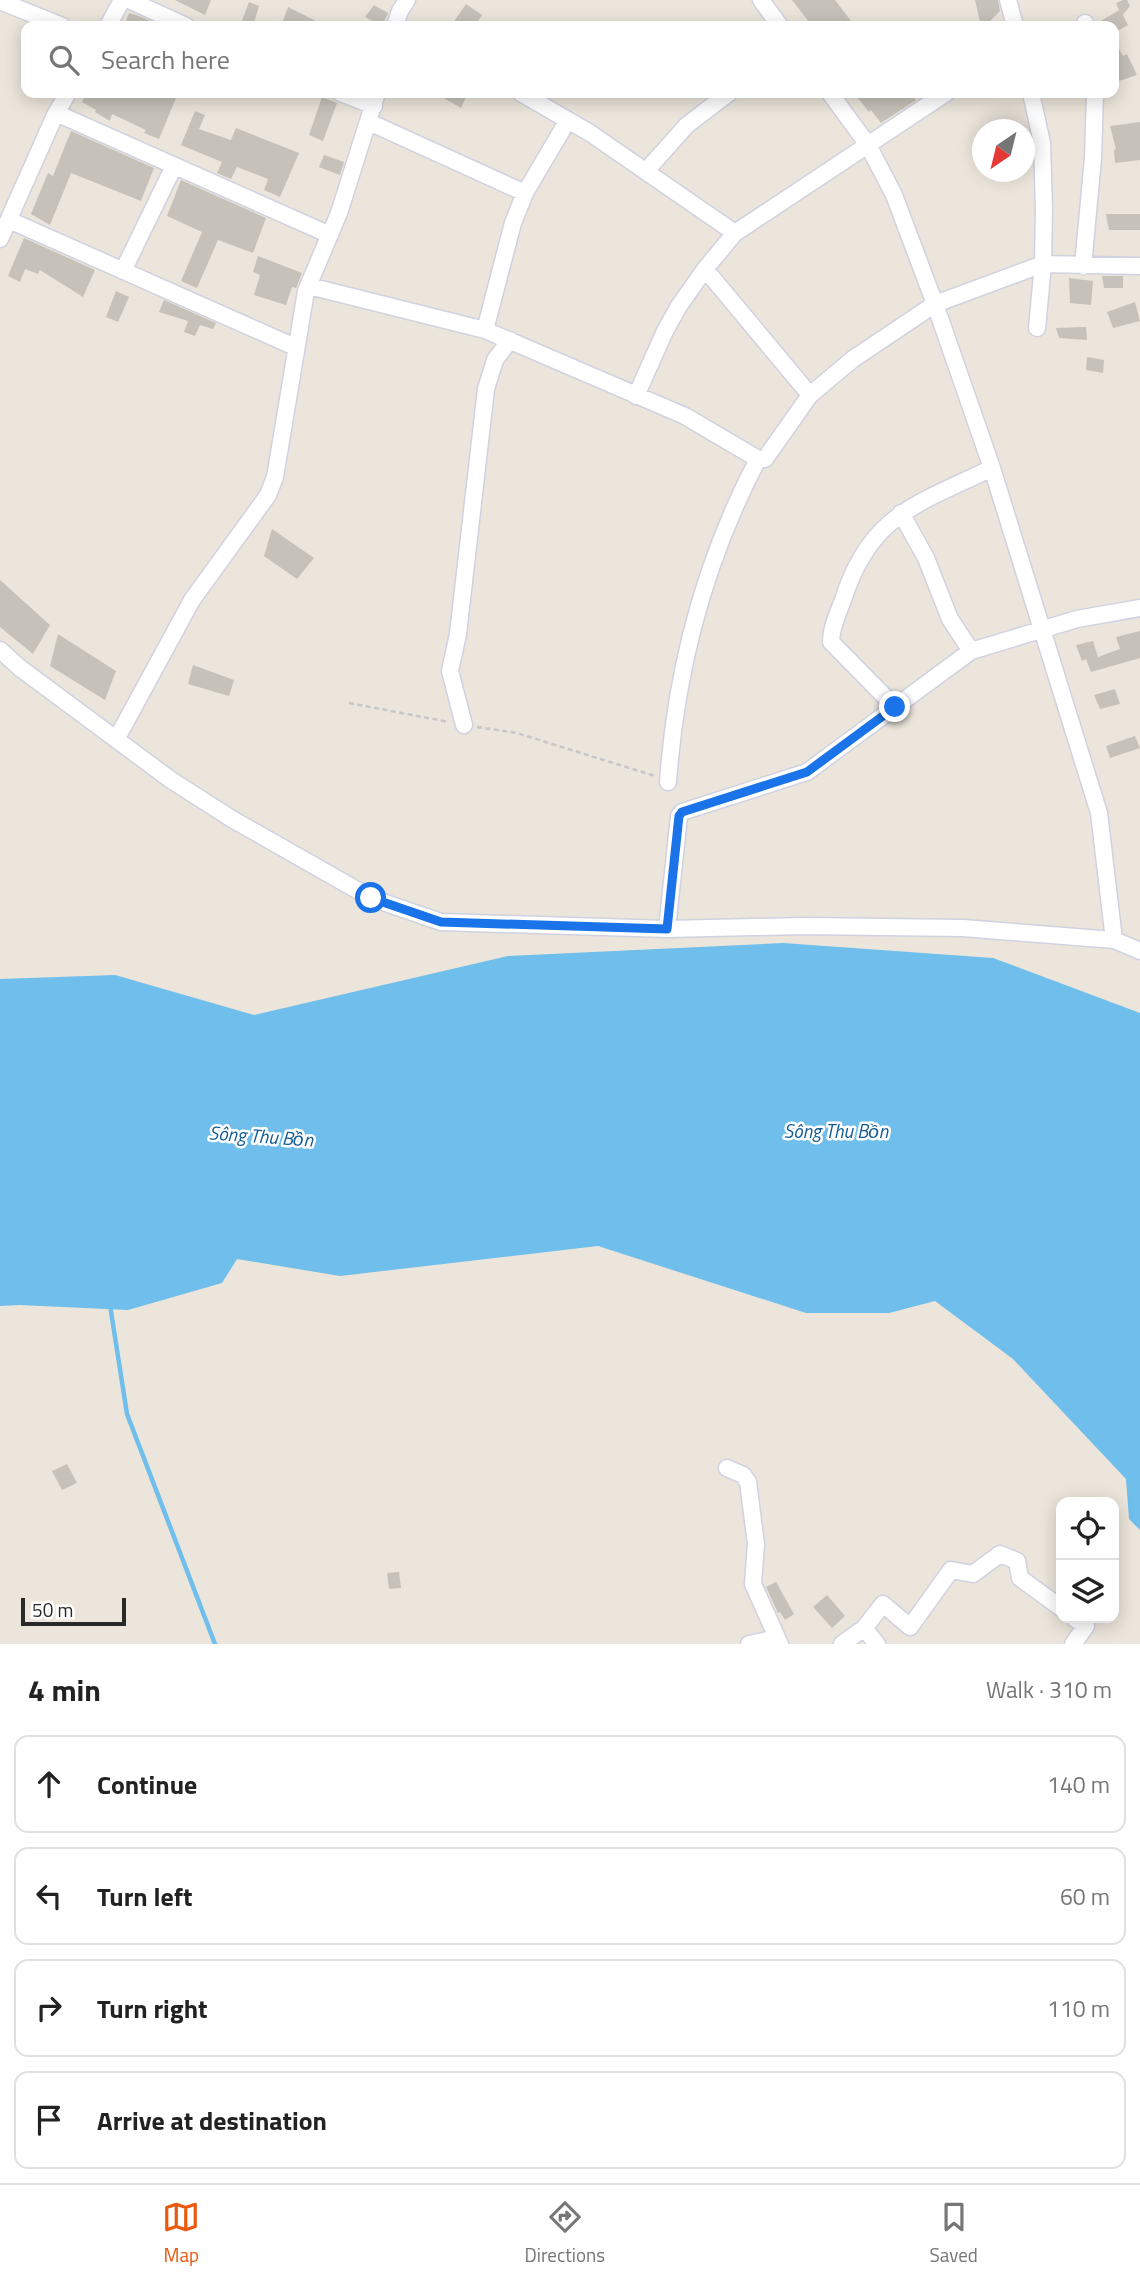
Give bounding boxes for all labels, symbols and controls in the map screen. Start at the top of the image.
search box [21,21,1119,98]
text: Search here [101,40,230,79]
icon: search [45,41,83,79]
north arrow [972,119,1035,182]
route end [879,691,910,722]
route start [355,882,386,913]
water label: Sông Thu Bồn [784,1116,889,1145]
water label: Sông Thu Bồn [208,1117,315,1154]
map controls [1056,1497,1119,1623]
button: locate [1056,1497,1119,1560]
button: layers [1056,1560,1119,1623]
scale bar [21,1595,126,1627]
text: 50 m [32,1595,73,1624]
text: 4 min [28,1667,101,1713]
text: Walk · 310 m [986,1672,1112,1707]
icon: ahead [30,1765,68,1803]
text: Continue [97,1765,197,1804]
text: 140 m [1047,1767,1110,1802]
icon: left [30,1877,68,1915]
text: Turn left [97,1877,192,1916]
text: 60 m [1060,1879,1110,1914]
icon: right [30,1989,68,2027]
text: Turn right [97,1989,208,2028]
text: 110 m [1047,1991,1110,2026]
icon: arrive [30,2101,68,2139]
text: Arrive at destination [97,2101,327,2140]
tab: Map [162,2198,200,2269]
tab: Directions [525,2198,605,2269]
tab: Saved [929,2198,978,2269]

